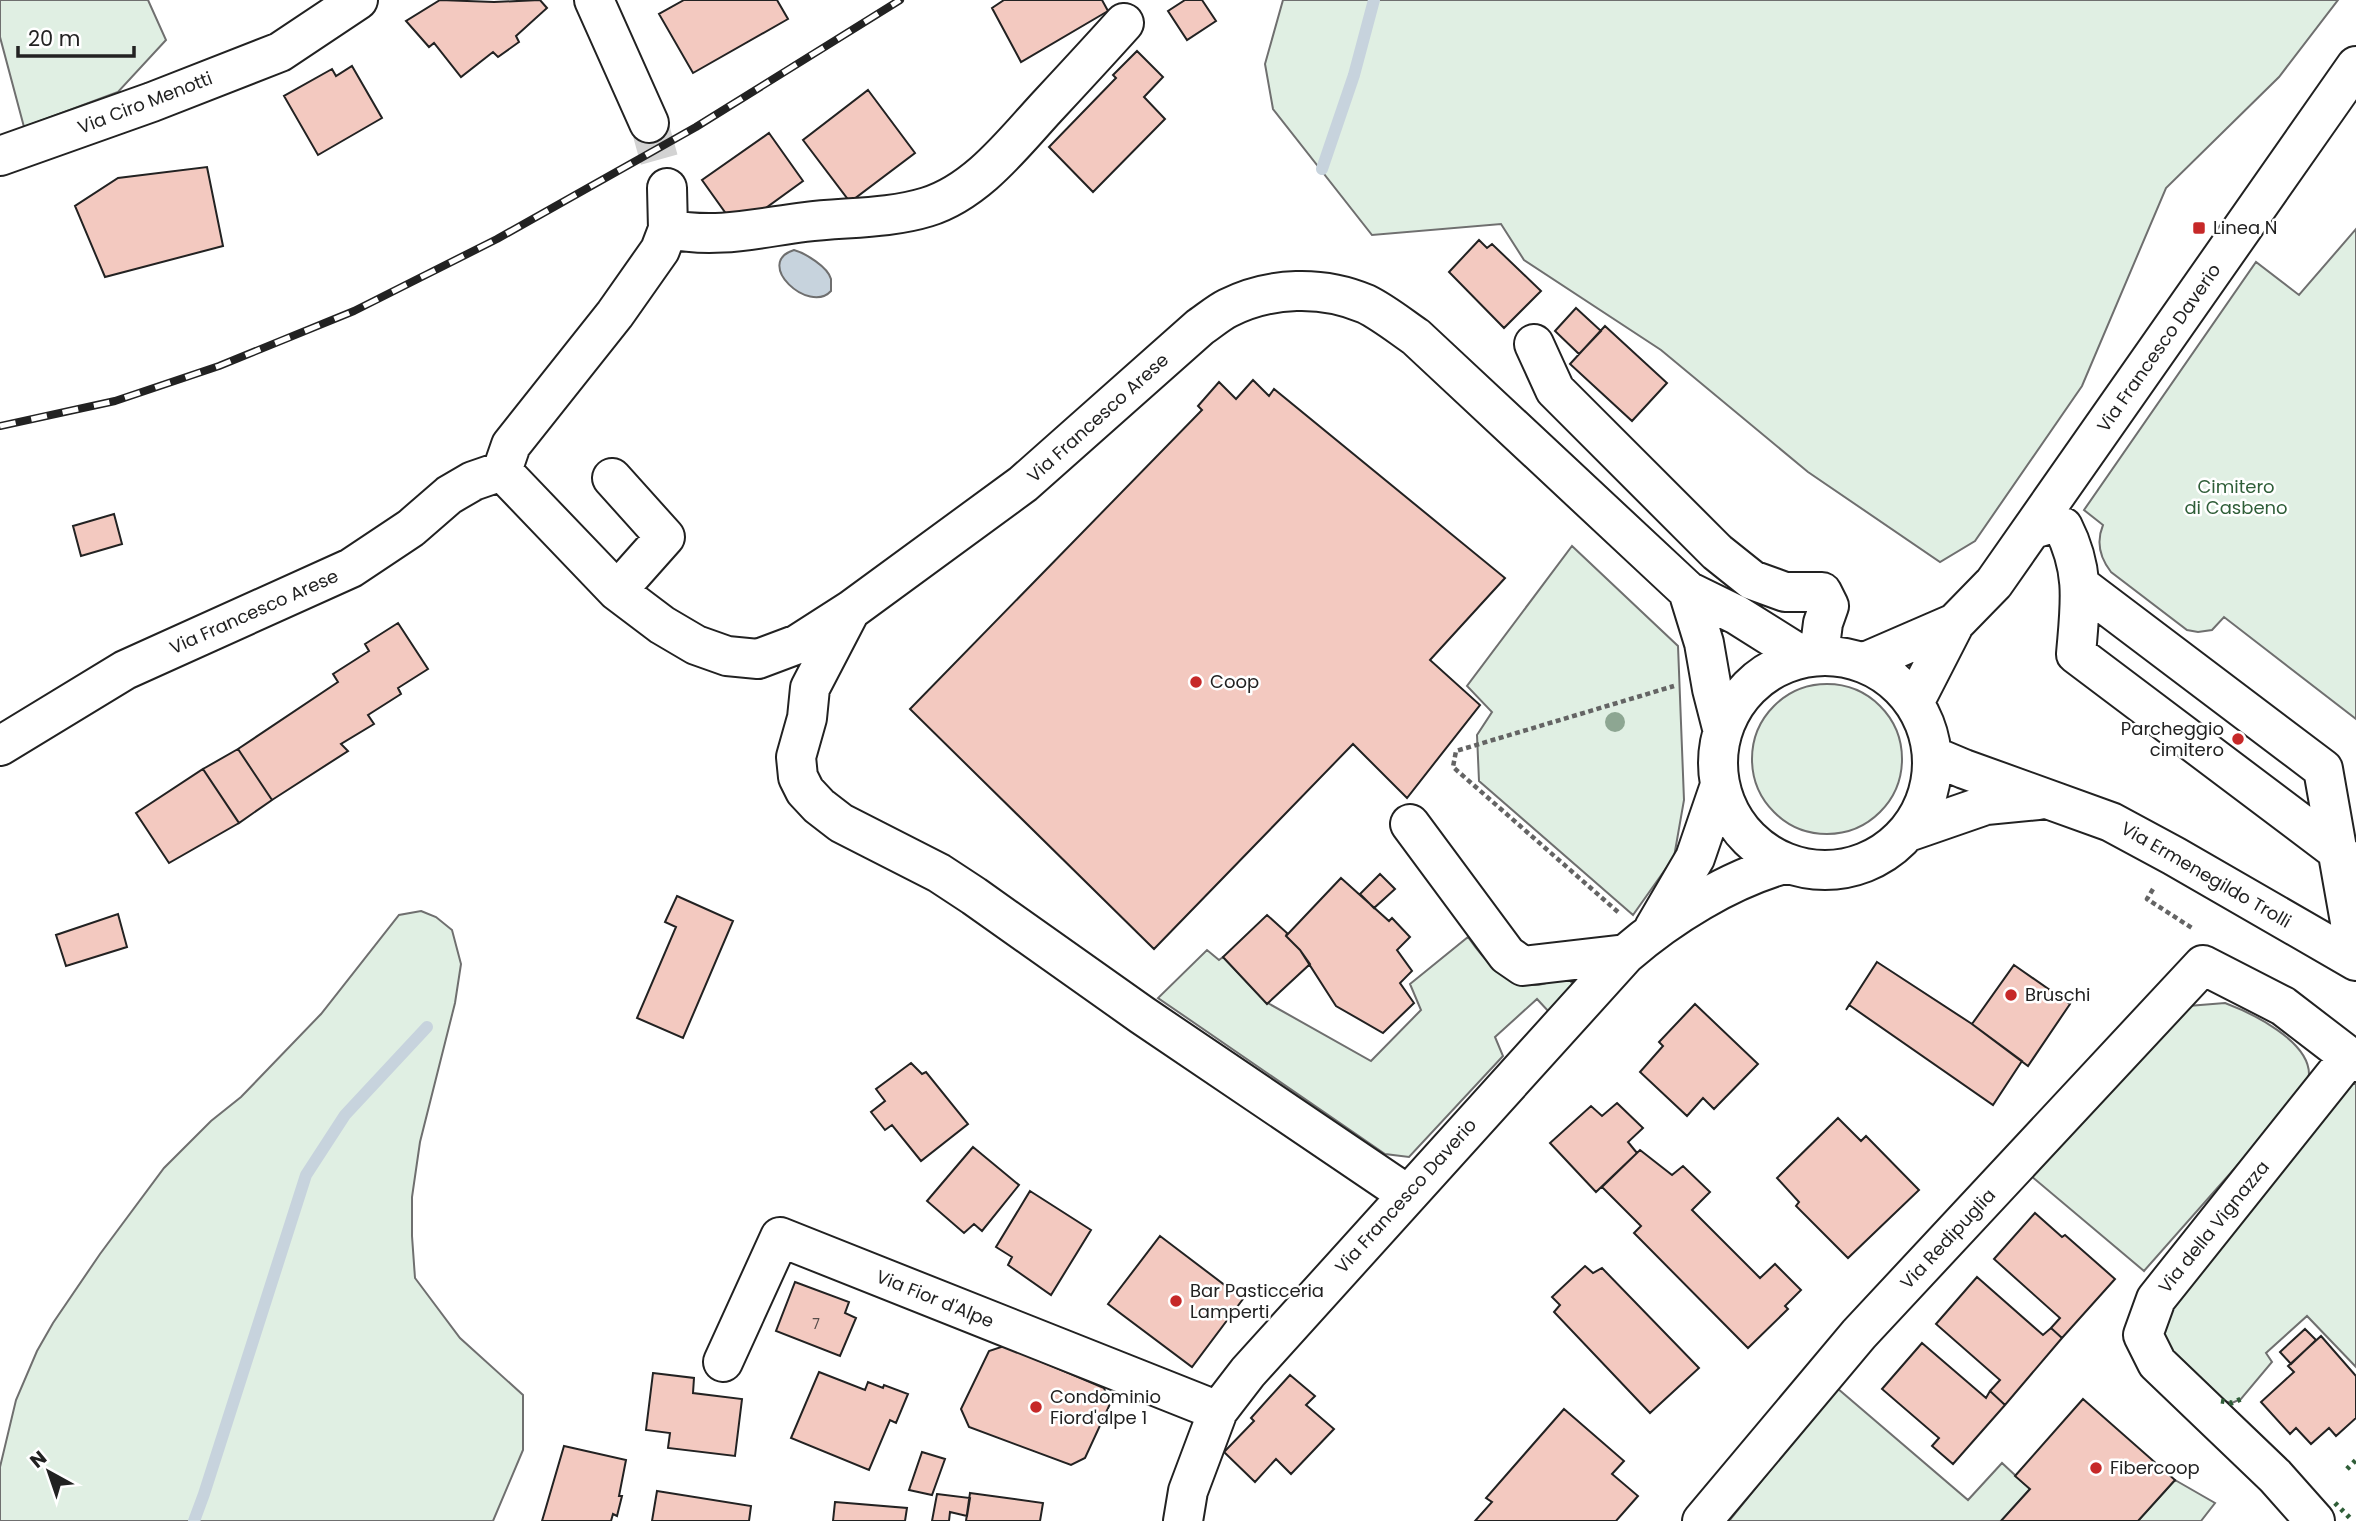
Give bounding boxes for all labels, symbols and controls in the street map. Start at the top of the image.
scale bar [18,14,133,58]
text: 20 m [28,24,81,53]
street label: Via Ciro Menotti [74,65,216,140]
place label: Linea N [2213,215,2278,240]
marker: Linea N [2191,220,2207,236]
street label: Via Francesco Daverio [2091,258,2226,437]
street label: Via Francesco Arese [1022,347,1174,488]
park label: Cimitero di Casbeno [2184,474,2288,520]
street label: Via Francesco Arese [165,563,342,660]
place label: Coop [1210,669,1259,694]
marker: Coop [1188,674,1204,690]
place label: Parcheggio cimitero [2121,716,2224,762]
marker: Parcheggio cimitero [2230,731,2246,747]
street label: Via Ermenegildo Trolli [2117,816,2296,934]
place label: Bruschi [2025,982,2091,1007]
marker: Bruschi [2003,987,2019,1003]
street label: Via Francesco Daverio [1329,1113,1482,1279]
street label: Via della Vignazza [2152,1155,2275,1298]
street label: Via Redipuglia [1894,1183,2001,1294]
street label: Via Fior d'Alpe [873,1264,998,1334]
place label: Bar Pasticceria Lamperti [1190,1278,1324,1324]
marker: Bar Pasticceria Lamperti [1168,1293,1184,1309]
house number: 7 [812,1314,820,1334]
place label: Condominio Fiord'alpe 1 [1050,1384,1161,1430]
marker: Condominio Fiord'alpe 1 [1028,1399,1044,1415]
north arrow [14,1437,84,1507]
text: N [24,1444,53,1474]
place label: Fibercoop [2110,1455,2200,1480]
marker: Fibercoop [2088,1460,2104,1476]

